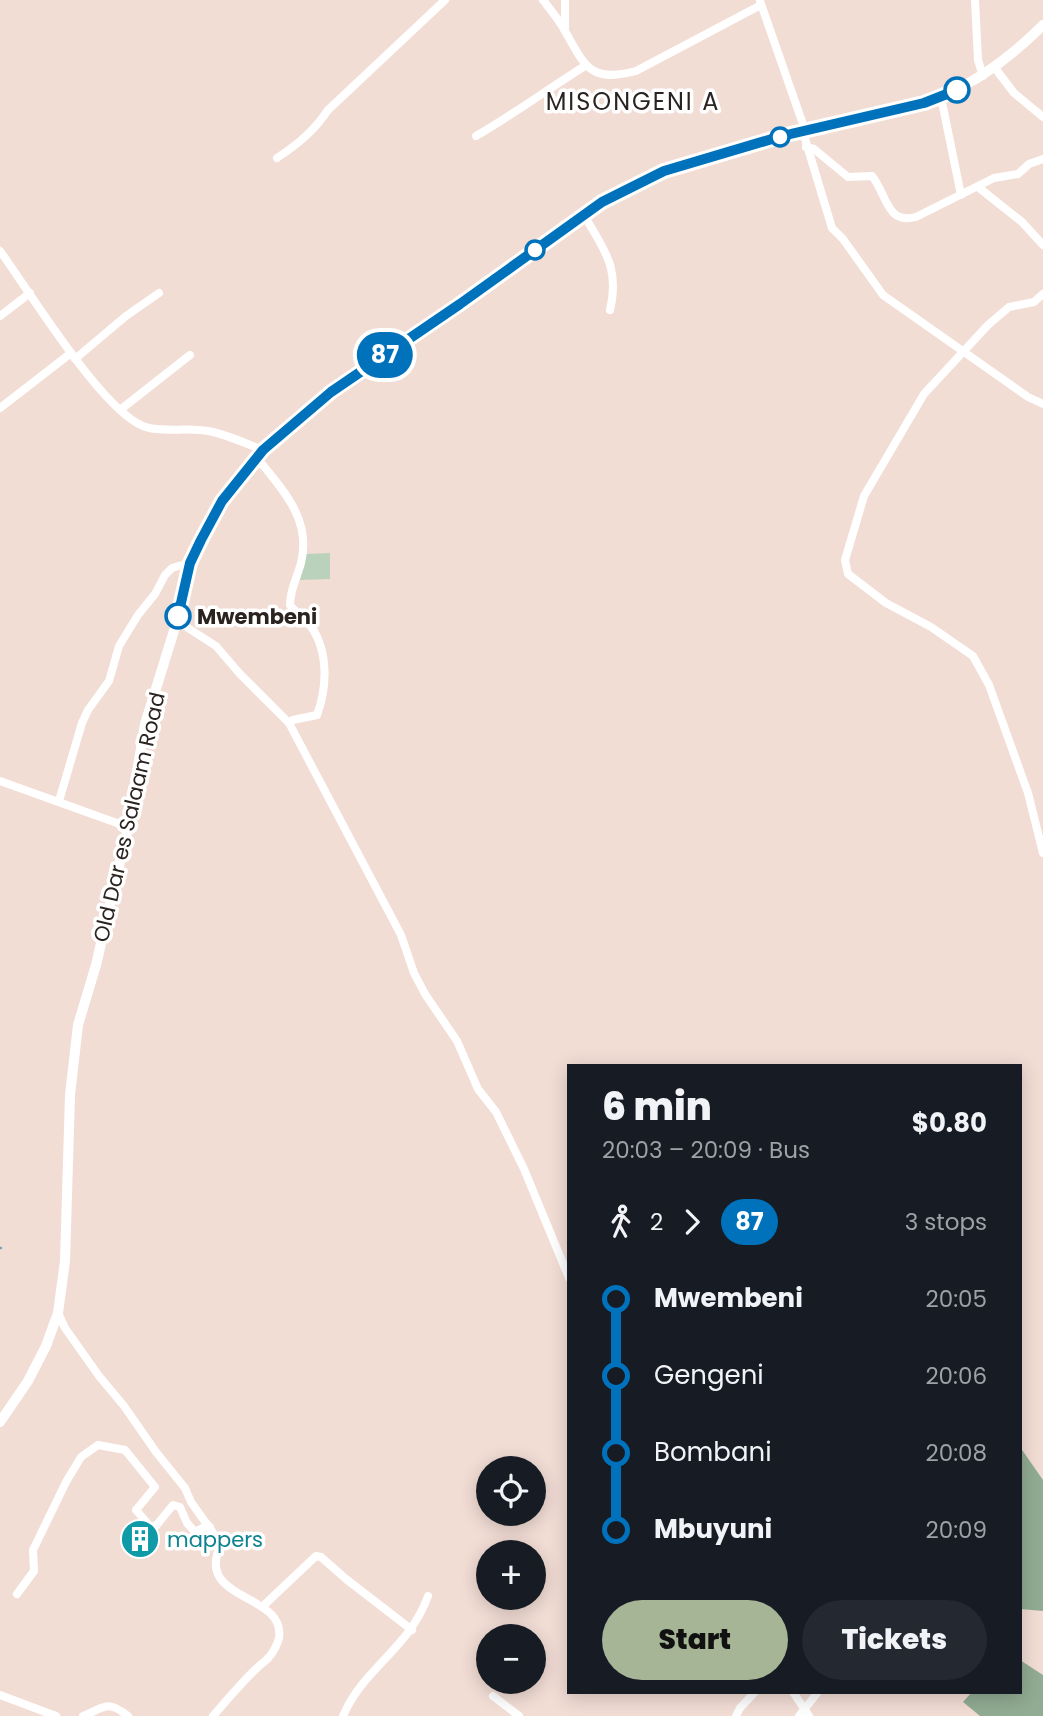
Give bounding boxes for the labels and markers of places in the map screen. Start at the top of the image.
unlabelled marker [944,77,970,103]
unlabelled marker [770,127,790,147]
unlabelled marker [525,240,545,260]
place label: Mwembeni [197,602,317,631]
marker: Mwembeni [165,603,191,629]
building icon: mappers [119,1518,161,1560]
place label: mappers [167,1525,263,1554]

